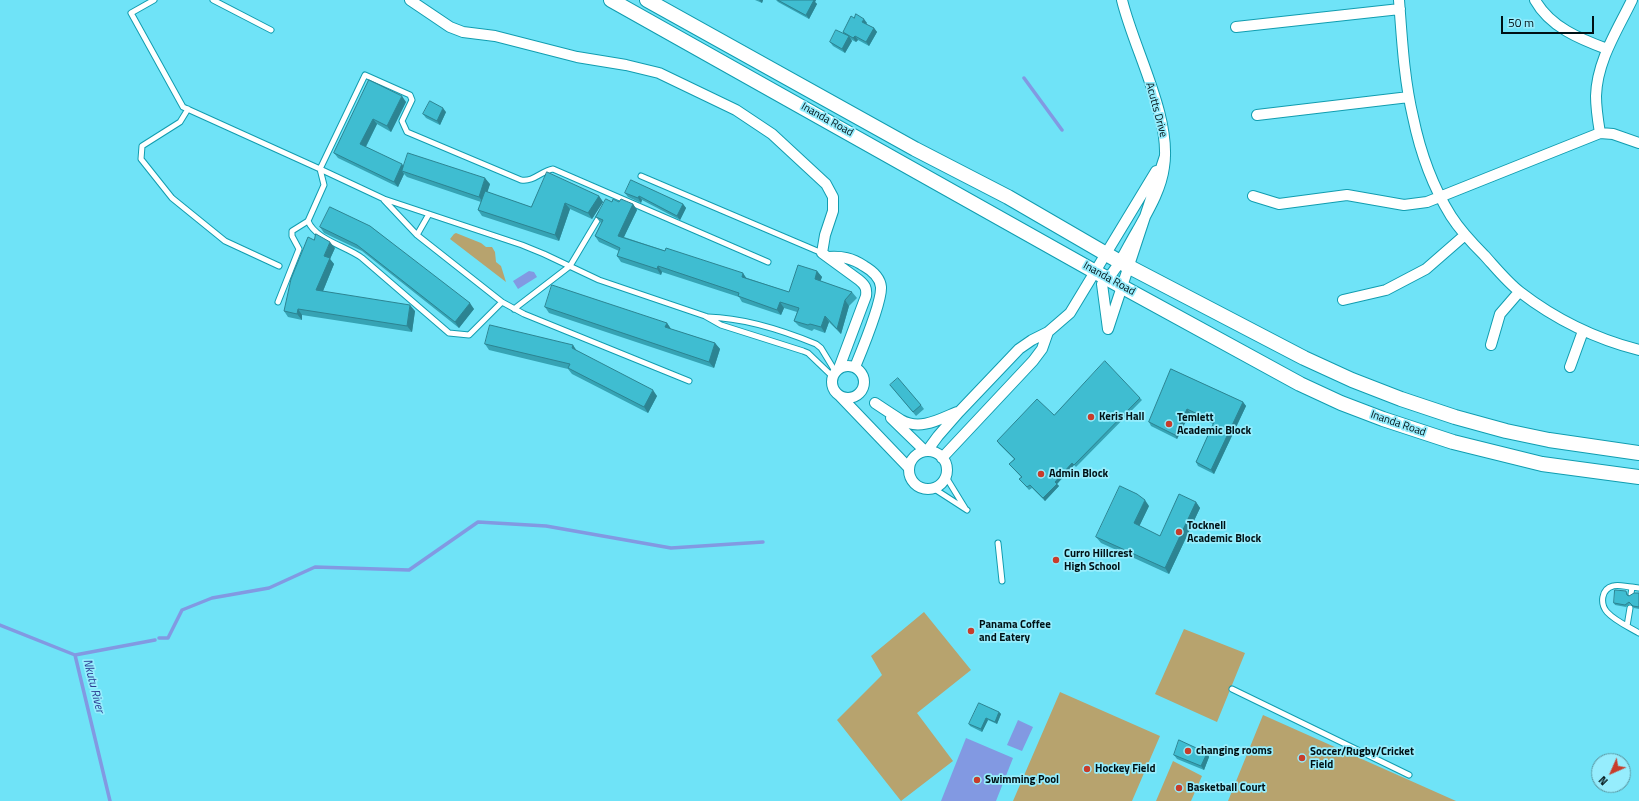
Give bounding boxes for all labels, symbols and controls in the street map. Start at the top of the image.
scale bar [1503,8,1596,34]
text: 50 m [1508,13,1534,32]
street label: Acutts Drive [1142,81,1170,139]
street label: Inanda Road [799,100,855,140]
street label: Inanda Road [1081,259,1137,299]
street label: Inanda Road [1369,408,1427,440]
place label: Keris Hall [1099,410,1144,424]
place label: Temlett Academic Block [1177,411,1251,437]
marker: Keris Hall [1086,412,1096,422]
marker: Temlett Academic Block [1164,419,1174,429]
place label: Admin Block [1049,467,1108,481]
marker: Admin Block [1036,469,1046,479]
place label: Tocknell Academic Block [1187,519,1261,545]
marker: Tocknell Academic Block [1174,527,1184,537]
place label: Curro Hillcrest High School [1064,547,1132,573]
marker: Curro Hillcrest High School [1051,555,1061,565]
place label: Panama Coffee and Eatery [979,618,1051,644]
marker: Panama Coffee and Eatery [966,626,976,636]
water label: Nkutu River [79,657,107,715]
place label: changing rooms [1196,744,1272,758]
place label: Soccer/Rugby/Cricket Field [1310,745,1414,771]
marker: changing rooms [1183,746,1193,756]
marker: Soccer/Rugby/Cricket Field [1297,753,1307,763]
north arrow [1591,753,1631,793]
place label: Hockey Field [1095,762,1155,776]
marker: Hockey Field [1082,764,1092,774]
text: N [1595,772,1612,789]
place label: Swimming Pool [985,773,1059,787]
marker: Swimming Pool [972,775,982,785]
place label: Basketball Court [1187,781,1266,795]
marker: Basketball Court [1174,783,1184,793]

